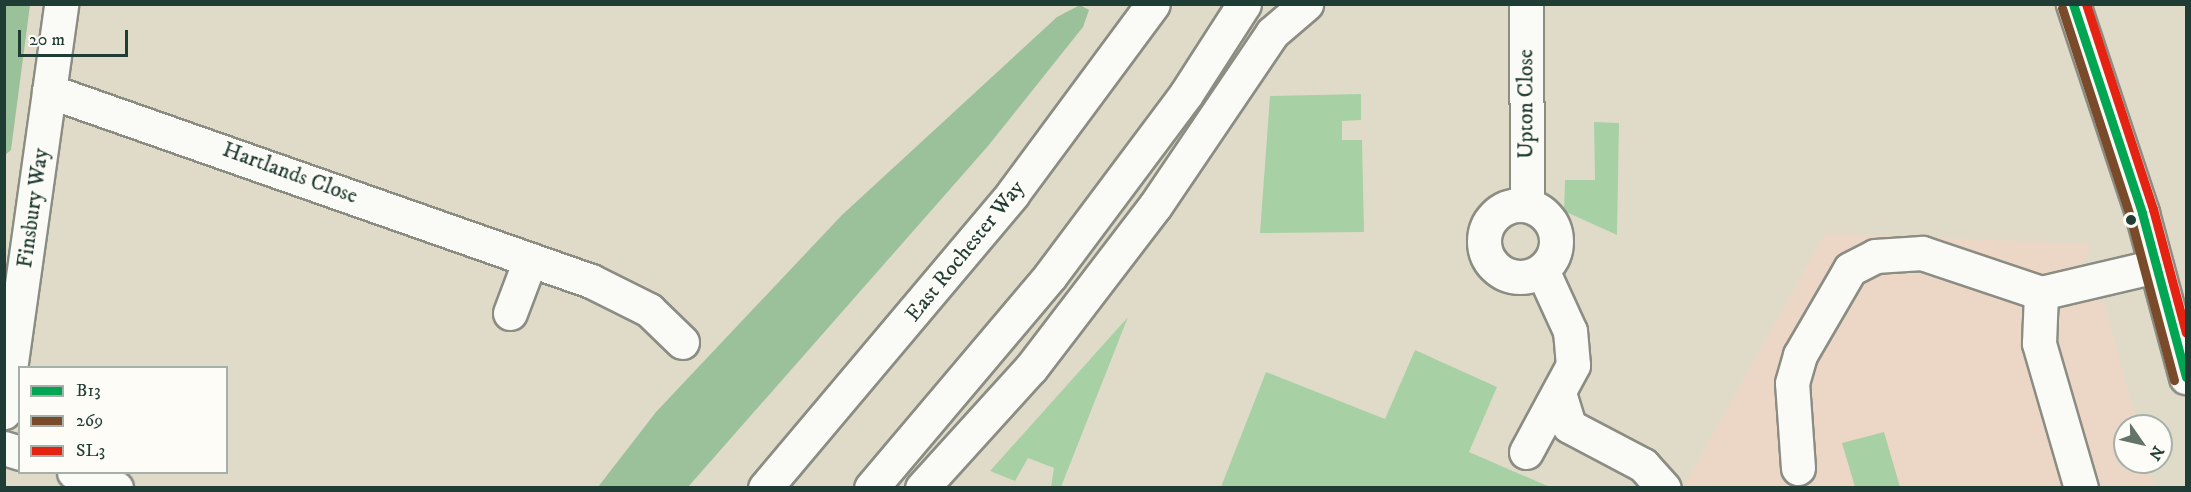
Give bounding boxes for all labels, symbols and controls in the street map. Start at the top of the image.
scale bar [21,18,130,56]
text: 20 m [29,29,65,51]
street label: Upton Close [1513,49,1539,159]
street label: Hartlands Close [219,136,361,210]
street label: Finsbury Way [12,146,54,270]
street label: East Rochester Way [900,175,1030,327]
unlabelled marker [2125,214,2137,226]
legend [18,366,228,474]
text: B13 [76,380,101,402]
text: 269 [76,410,103,432]
north arrow [2113,414,2173,474]
text: SL3 [76,440,105,462]
text: N [2144,442,2168,464]

